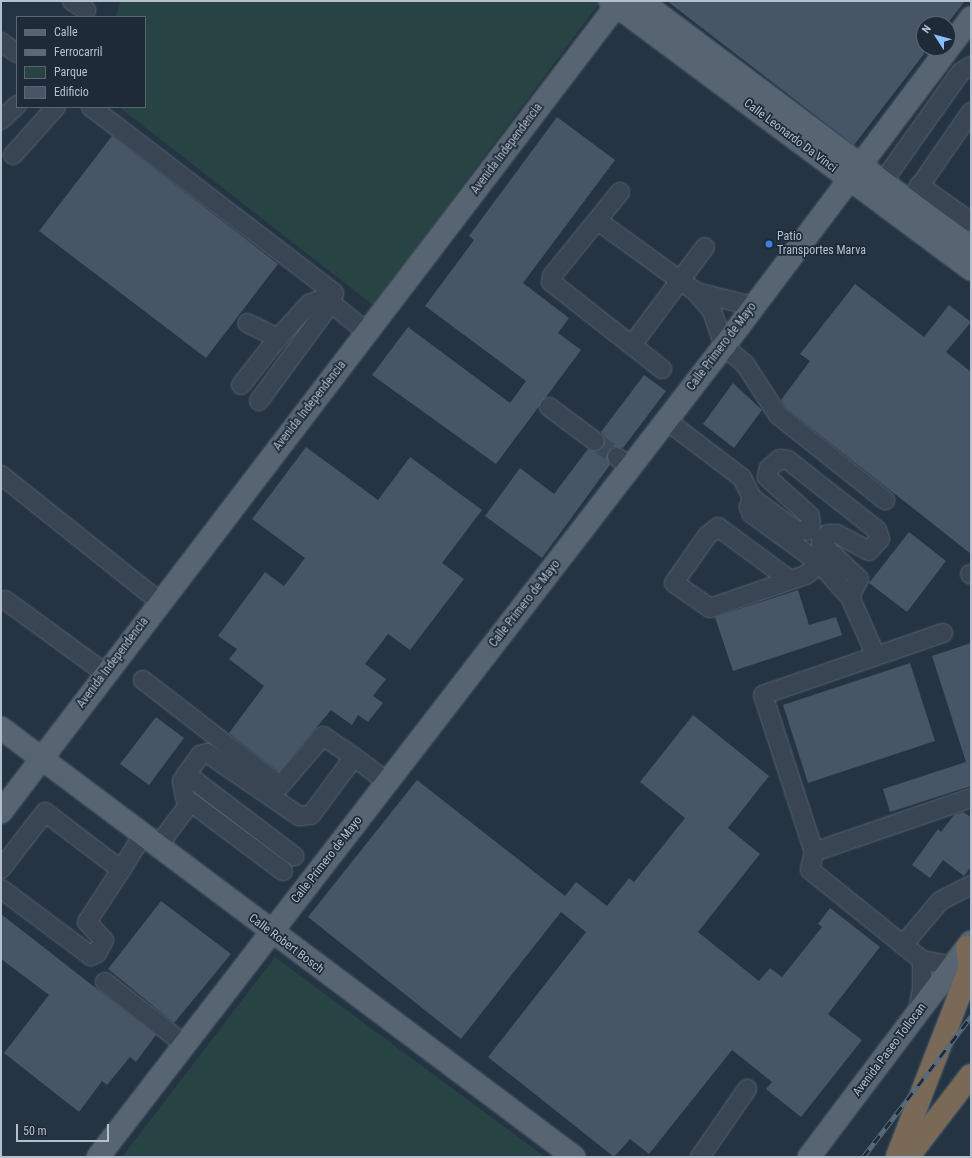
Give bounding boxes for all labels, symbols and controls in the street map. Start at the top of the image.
legend [16,16,146,108]
north arrow [916,16,956,56]
text: N [919,23,934,36]
text: Calle [54,25,78,39]
text: Ferrocarril [54,45,103,59]
text: Parque [54,65,87,79]
text: Edificio [54,85,89,99]
street label: Calle Leonardo Da Vinci [741,96,839,176]
street label: Avenida Independencia [468,101,546,197]
place label: Patio Transportes Marva [777,230,866,258]
marker: Patio Transportes Marva [764,239,774,249]
street label: Calle Primero de Mayo [684,300,760,394]
street label: Avenida Independencia [271,358,349,454]
street label: Calle Primero de Mayo [487,558,563,650]
street label: Avenida Independencia [74,615,152,711]
street label: Calle Primero de Mayo [289,814,365,906]
street label: Calle Robert Bosch [246,911,326,977]
street label: Avenida Paseo Tollocan [850,1001,930,1099]
scale bar [18,1116,111,1142]
text: 50 m [23,1124,47,1138]

